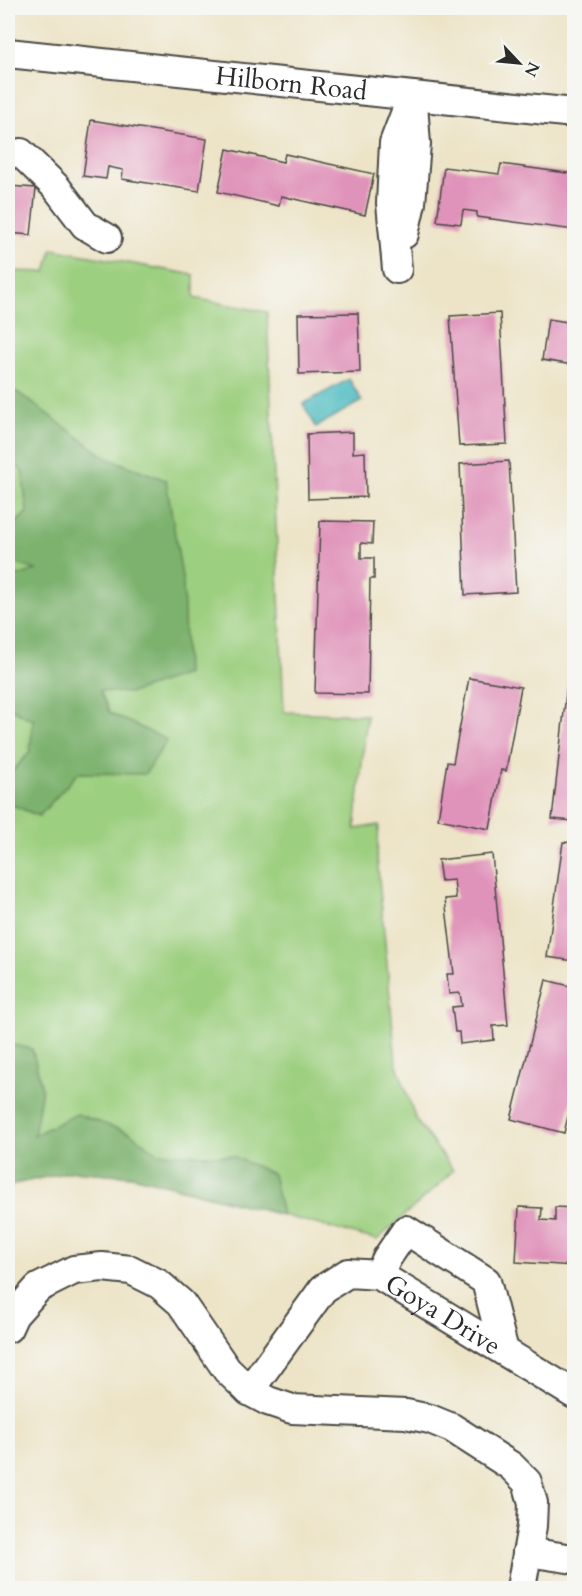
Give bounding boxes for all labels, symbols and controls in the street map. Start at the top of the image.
north arrow [489,33,549,93]
street label: Hilborn Road [214,58,369,108]
text: N [519,58,545,80]
street label: Goya Drive [379,1266,508,1363]

